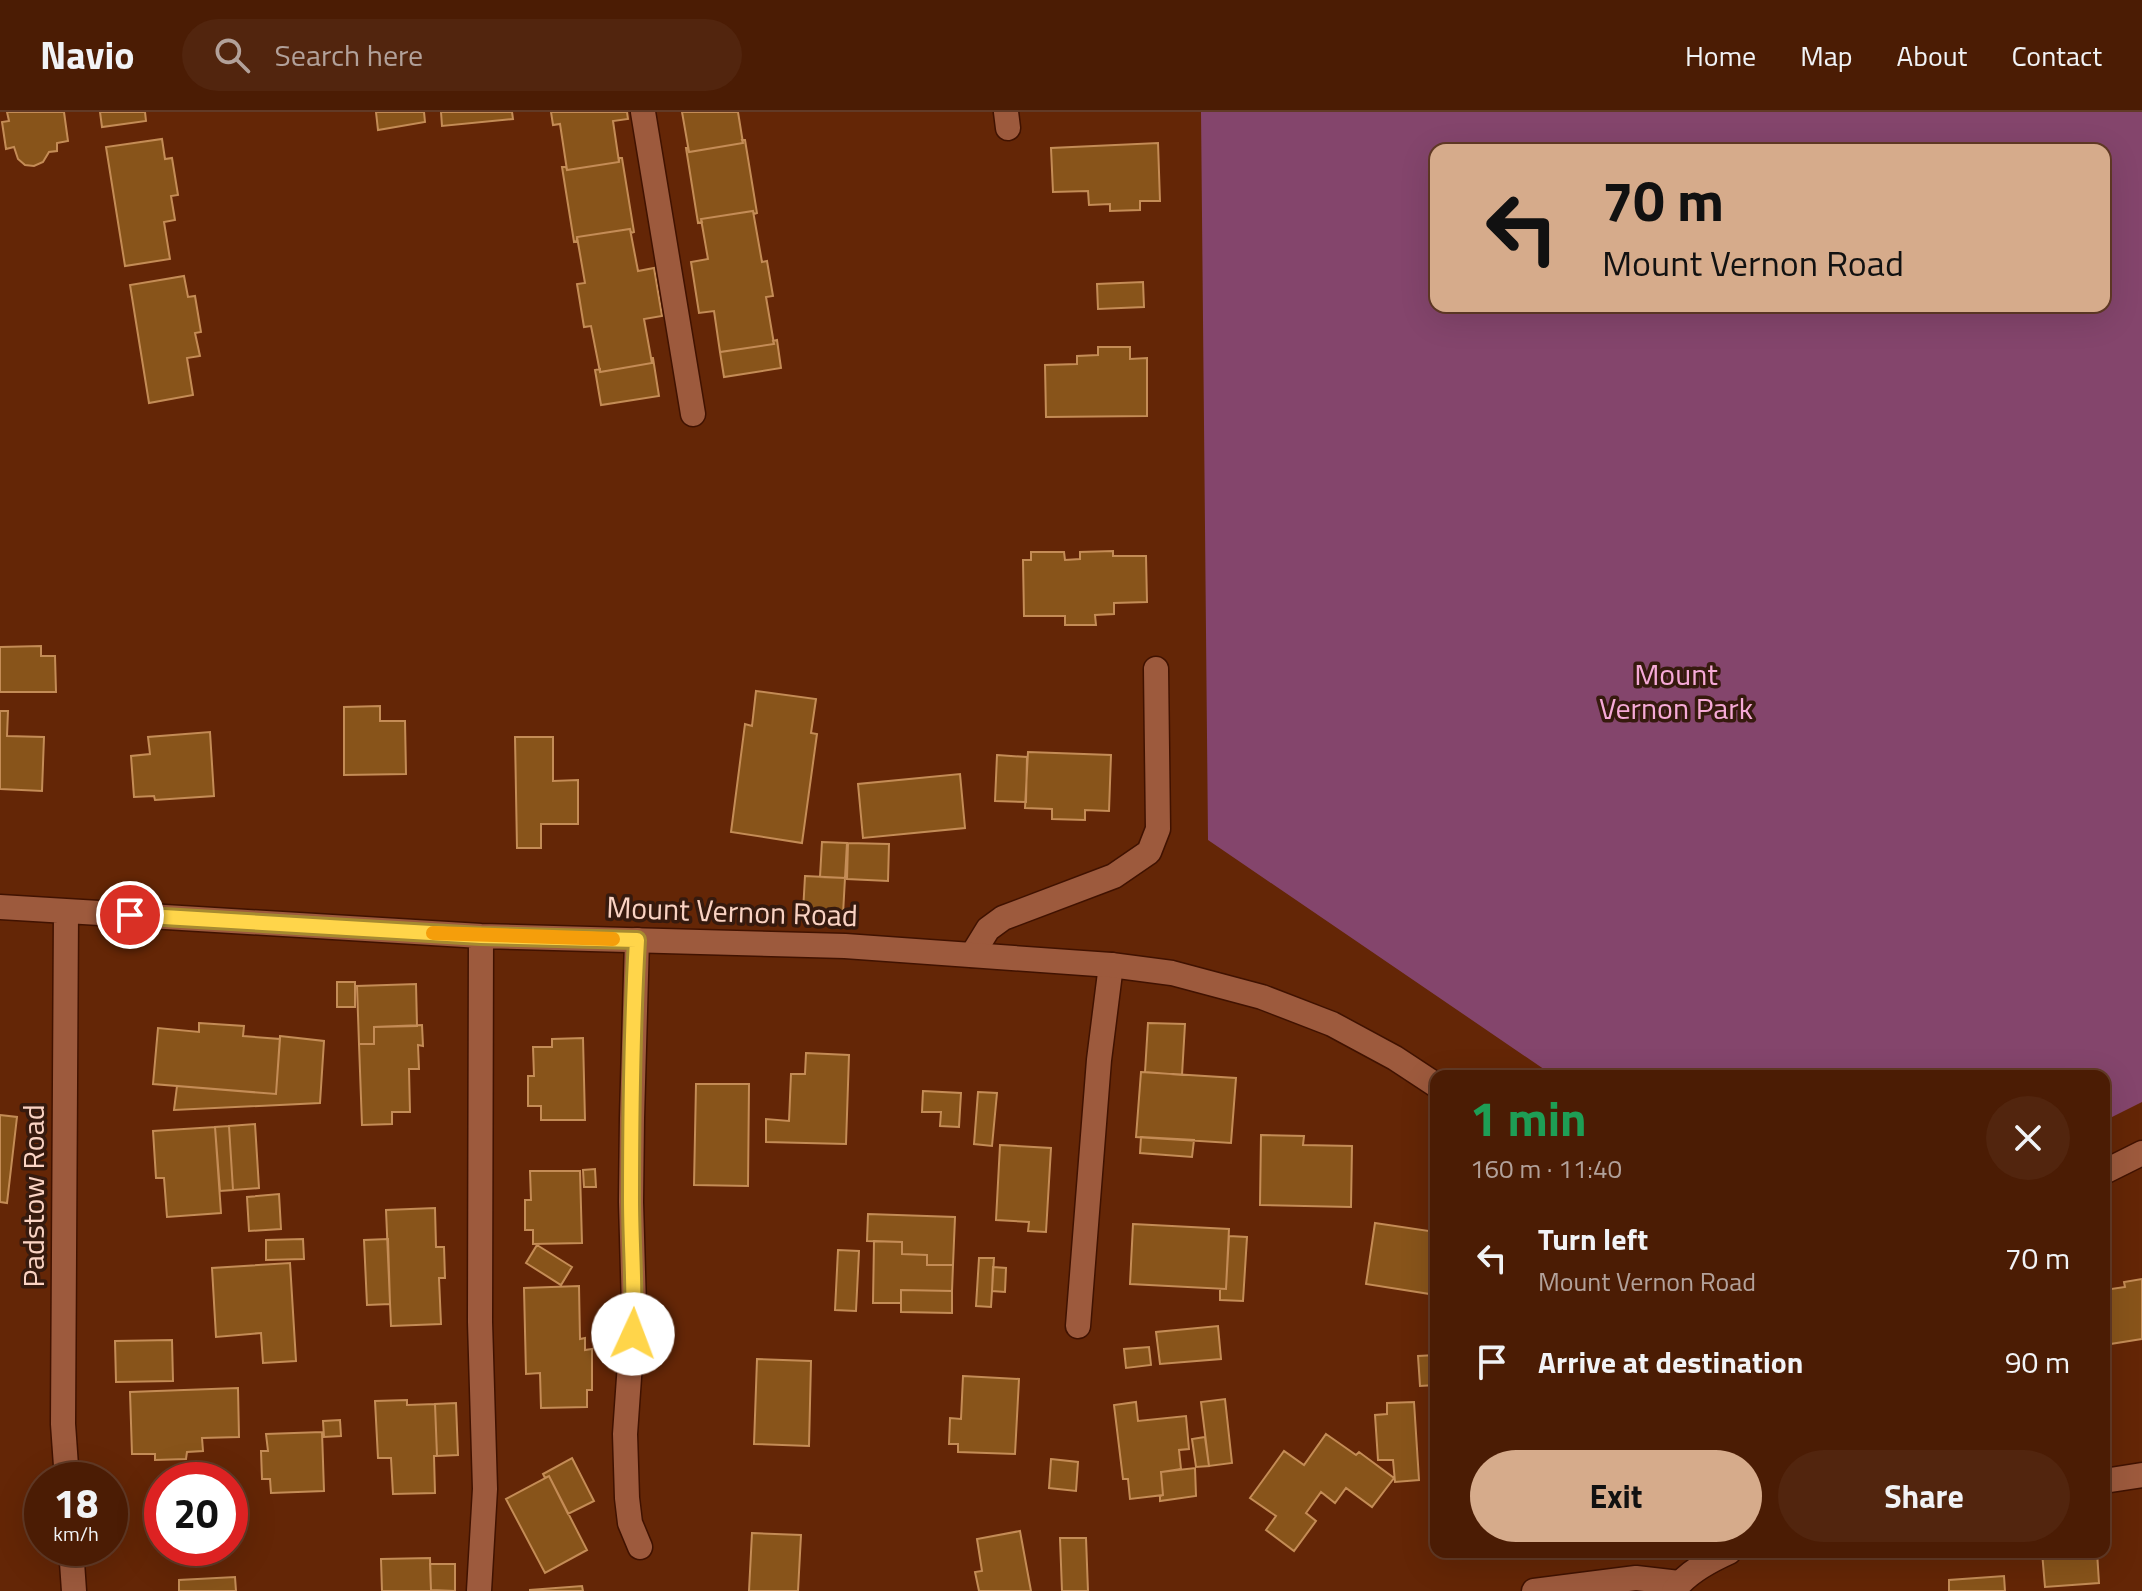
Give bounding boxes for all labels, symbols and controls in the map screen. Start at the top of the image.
search box [182,19,742,91]
text: Navio [40,26,134,84]
text: Search here [274,32,423,78]
icon: search [210,33,254,77]
text: Home [1685,34,1756,77]
text: Map [1800,34,1853,77]
text: About [1897,34,1967,77]
text: Contact [2011,34,2102,77]
text: 70 m [1602,158,1724,243]
icon: left [1470,176,1574,280]
text: Mount Vernon Road [1602,235,1904,290]
park label: Mount Vernon Park [1599,651,1753,731]
pin [96,881,164,949]
street label: Mount Vernon Road [605,884,859,938]
icon: arrive [108,893,152,937]
text: 1 min [1470,1082,1587,1155]
button: close [1986,1096,2070,1180]
street label: Padstow Road [10,1104,56,1288]
text: 160 m · 11:40 [1470,1149,1622,1188]
text: Turn left [1538,1216,1648,1262]
text: 70 m [2005,1235,2070,1281]
icon: left [1470,1236,1514,1280]
text: Mount Vernon Road [1538,1262,1756,1301]
position arrow [591,1292,675,1376]
text: Arrive at destination [1538,1339,1803,1385]
text: 90 m [2005,1339,2070,1385]
icon: arrive [1470,1340,1514,1384]
button: Exit [1470,1450,1762,1542]
button: Share [1778,1450,2070,1542]
speed limit sign: 20 [144,1462,248,1566]
text: 18 [54,1473,98,1534]
text: km/h [53,1518,99,1549]

